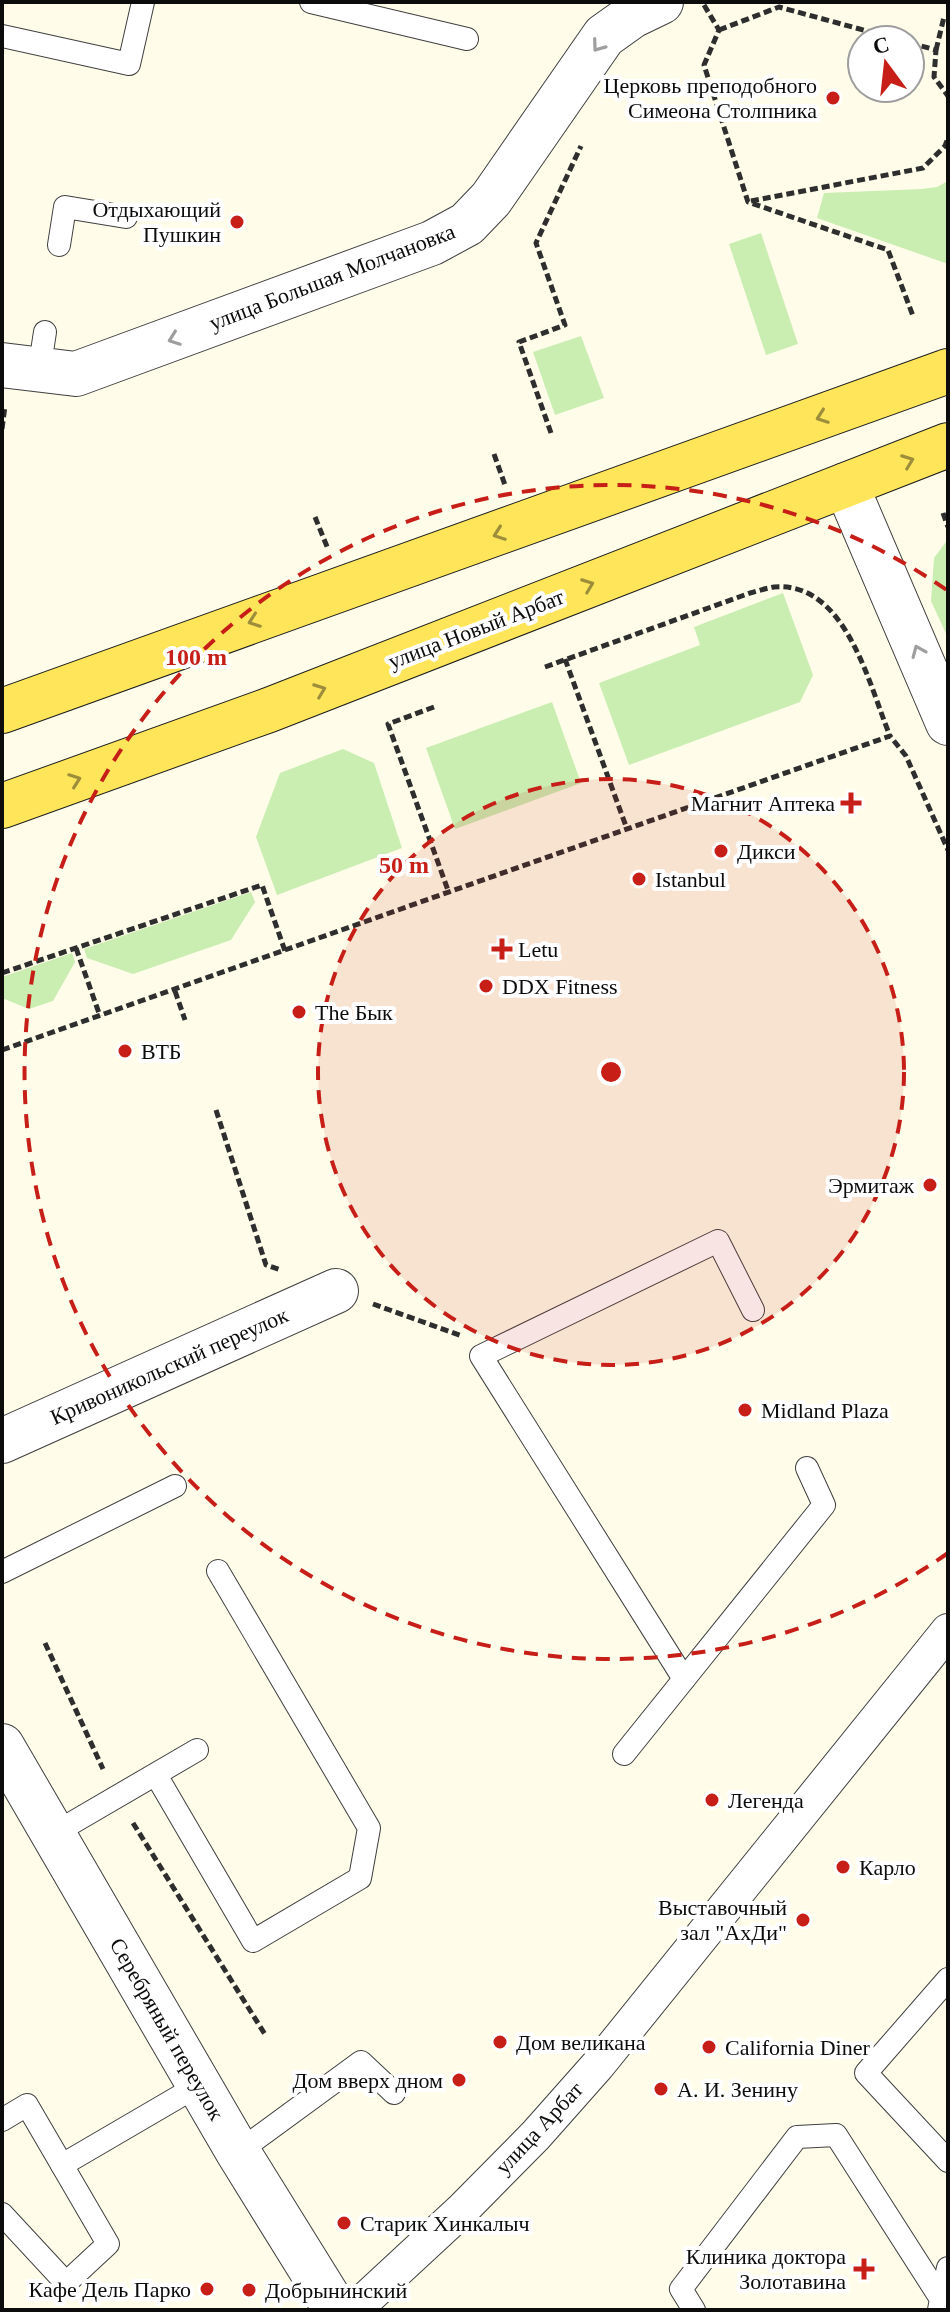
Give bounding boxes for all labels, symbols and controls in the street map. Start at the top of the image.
north arrow [846,24,926,104]
text: С [870,31,892,59]
one-way arrow [593,37,608,51]
place label: Церковь преподобного Симеона Столпника [604,73,817,123]
marker: Церковь преподобного Симеона Столпника [824,89,842,107]
place label: Отдыхающий Пушкин [92,197,221,247]
marker: Отдыхающий Пушкин [228,213,246,231]
street label: улица Большая Молчановка [206,218,459,335]
one-way arrow [168,329,182,346]
one-way arrow [816,408,830,424]
one-way arrow [900,454,914,470]
one-way arrow [492,524,506,541]
one-way arrow [580,578,594,595]
street label: улица Новый Арбат [385,584,568,674]
one-way arrow [247,612,261,628]
text: 100 m [165,644,227,670]
one-way arrow [911,645,927,659]
one-way arrow [312,683,326,700]
one-way arrow [68,773,82,789]
place label: Магнит Аптека [691,791,835,816]
marker: Магнит Аптека [842,794,860,812]
place label: Дикси [737,839,796,864]
marker: Дикси [712,842,730,860]
text: 50 m [379,852,429,878]
place label: Istanbul [655,867,726,892]
marker: Istanbul [630,870,648,888]
place label: Letu [518,937,558,962]
marker: Letu [493,940,511,958]
place label: DDX Fitness [502,974,618,999]
marker: DDX Fitness [477,977,495,995]
place label: The Бык [315,1000,393,1025]
marker: The Бык [290,1003,308,1021]
place label: ВТБ [141,1039,181,1064]
marker: ВТБ [116,1042,134,1060]
centre of rings [597,1058,625,1086]
place label: Эрмитаж [828,1173,915,1198]
marker: Эрмитаж [921,1176,939,1194]
street label: Кривоникольский переулок [46,1302,292,1430]
place label: Midland Plaza [761,1398,889,1423]
marker: Midland Plaza [736,1401,754,1419]
place label: Легенда [728,1788,804,1813]
marker: Легенда [703,1791,721,1809]
place label: Карло [859,1855,916,1880]
marker: Карло [834,1858,852,1876]
place label: Выставочный зал "АхДи" [658,1895,787,1945]
marker: Выставочный зал "АхДи" [794,1911,812,1929]
street label: Серебряный переулок [105,1934,229,2125]
place label: Дом великана [516,2030,646,2055]
marker: Дом великана [491,2033,509,2051]
place label: California Diner [725,2035,870,2060]
marker: California Diner [700,2038,718,2056]
place label: Дом вверх дном [293,2068,443,2093]
marker: Дом вверх дном [450,2071,468,2089]
street label: улица Арбат [490,2077,588,2179]
place label: А. И. Зенину [677,2077,798,2102]
marker: А. И. Зенину [652,2080,670,2098]
place label: Старик Хинкалыч [360,2211,530,2236]
marker: Старик Хинкалыч [335,2214,353,2232]
place label: Клиника доктора Золотавина [686,2244,846,2294]
marker: Клиника доктора Золотавина [853,2258,875,2280]
place label: Кафе Дель Парко [29,2277,191,2302]
place label: Добрынинский [265,2278,408,2303]
marker: Кафе Дель Парко [198,2280,216,2298]
marker: Добрынинский [240,2281,258,2299]

